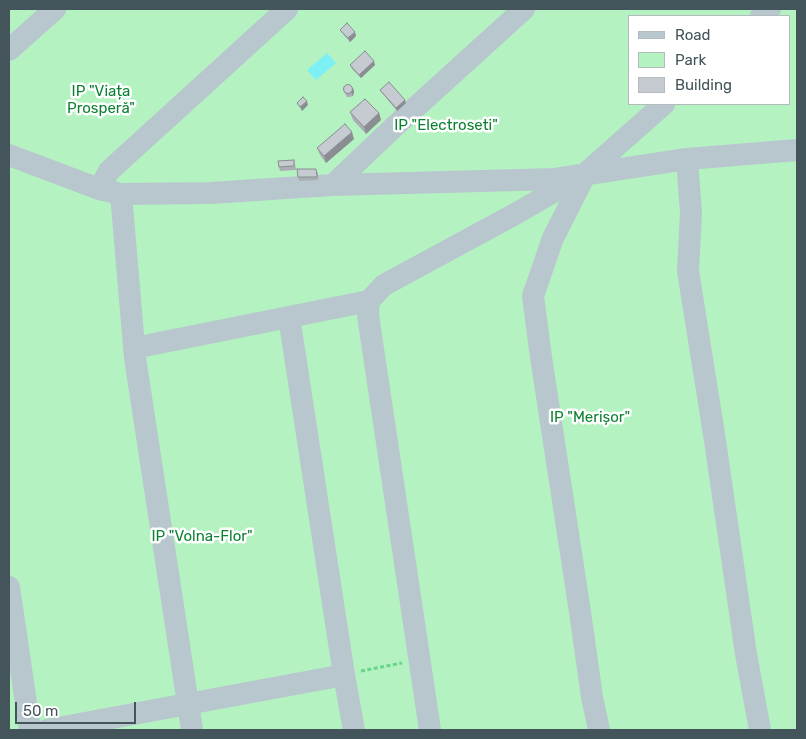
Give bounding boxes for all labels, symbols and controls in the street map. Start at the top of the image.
legend [628,15,791,105]
text: Road [675,26,711,44]
text: Park [675,51,706,69]
text: Building [675,76,732,94]
park label: IP "Viața Prosperă" [67,83,135,118]
park label: IP "Electroseti" [394,117,498,135]
park label: IP "Merișor" [550,409,630,427]
park label: IP "Volna-Flor" [151,528,253,546]
scale bar [18,692,139,724]
text: 50 m [23,702,58,720]

